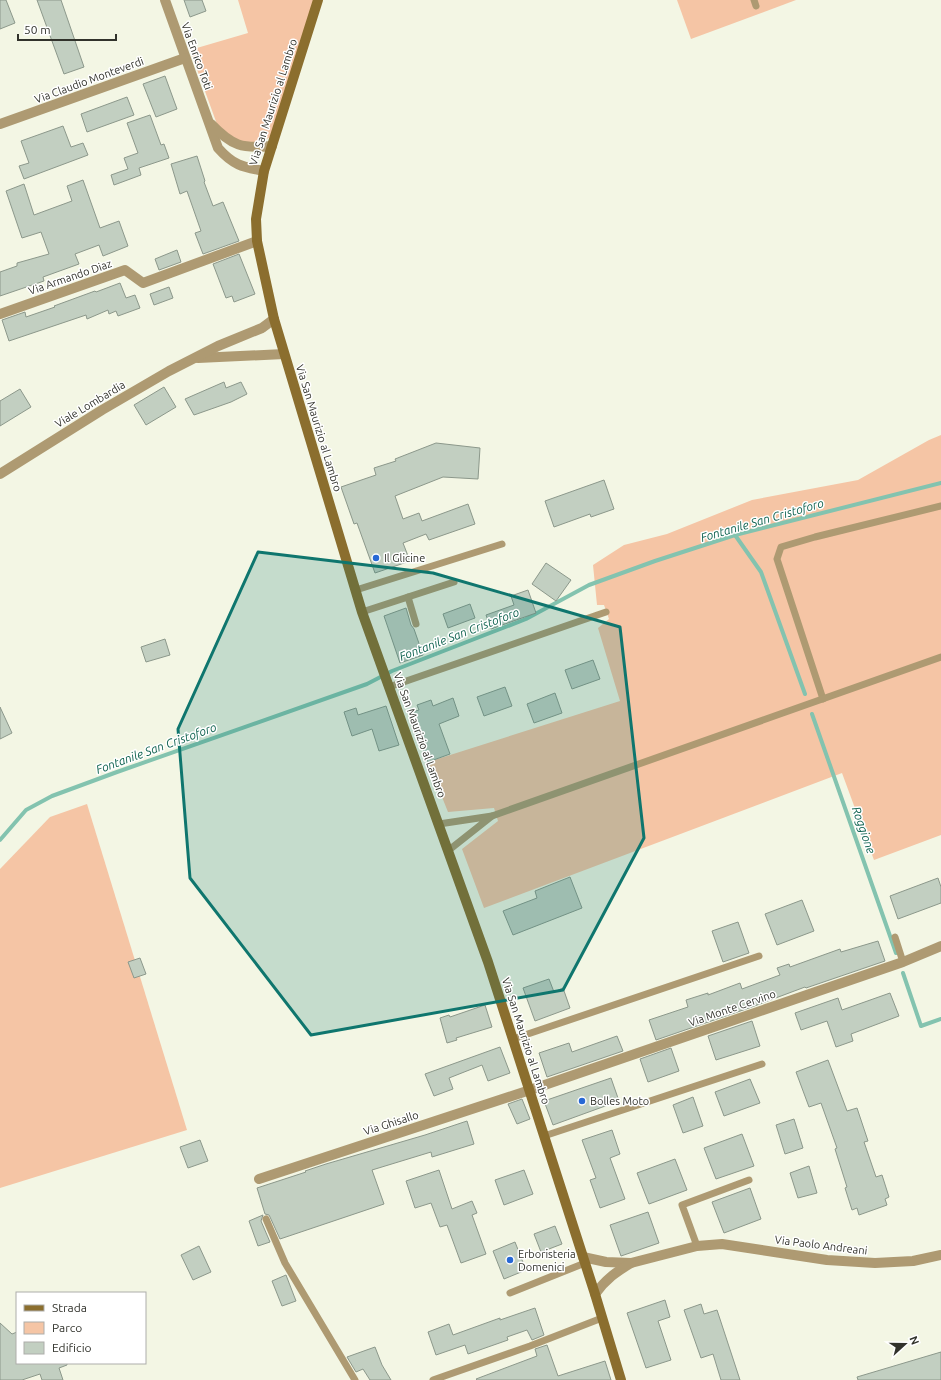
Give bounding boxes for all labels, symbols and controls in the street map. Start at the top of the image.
scale bar [18,16,116,42]
street label: Via Enrico Toti [179,21,215,91]
text: 50 m [24,23,51,36]
street label: Via San Maurizio al Lambro [247,37,299,167]
street label: Via Claudio Monteverdi [33,55,145,105]
street label: Via Armando Diaz [27,257,113,297]
street label: Via San Maurizio al Lambro [294,363,344,493]
street label: Viale Lombardia [53,378,127,430]
water label: Fontanile San Cristoforo [699,496,825,544]
place label: Il Glicine [384,552,425,564]
marker: Il Glicine [371,553,381,563]
water label: Fontanile San Cristoforo [397,605,521,663]
street label: Via San Maurizio al Lambro [392,671,448,799]
water label: Fontanile San Cristoforo [94,720,219,776]
water label: Roggione [850,805,878,855]
street label: Via San Maurizio al Lambro [500,976,552,1106]
street label: Via Monte Cervino [687,987,777,1029]
place label: Bolles Moto [590,1095,649,1107]
marker: Bolles Moto [577,1096,587,1106]
street label: Via Ghisallo [362,1108,420,1138]
street label: Via Paolo Andreani [774,1233,868,1257]
place label: Erboristeria Domenici [518,1248,576,1273]
marker: Erboristeria Domenici [505,1255,515,1265]
legend [16,1292,146,1364]
text: Strada [52,1301,87,1314]
text: Parco [52,1321,82,1334]
north arrow [885,1324,925,1364]
text: N [907,1334,921,1346]
text: Edificio [52,1341,92,1354]

